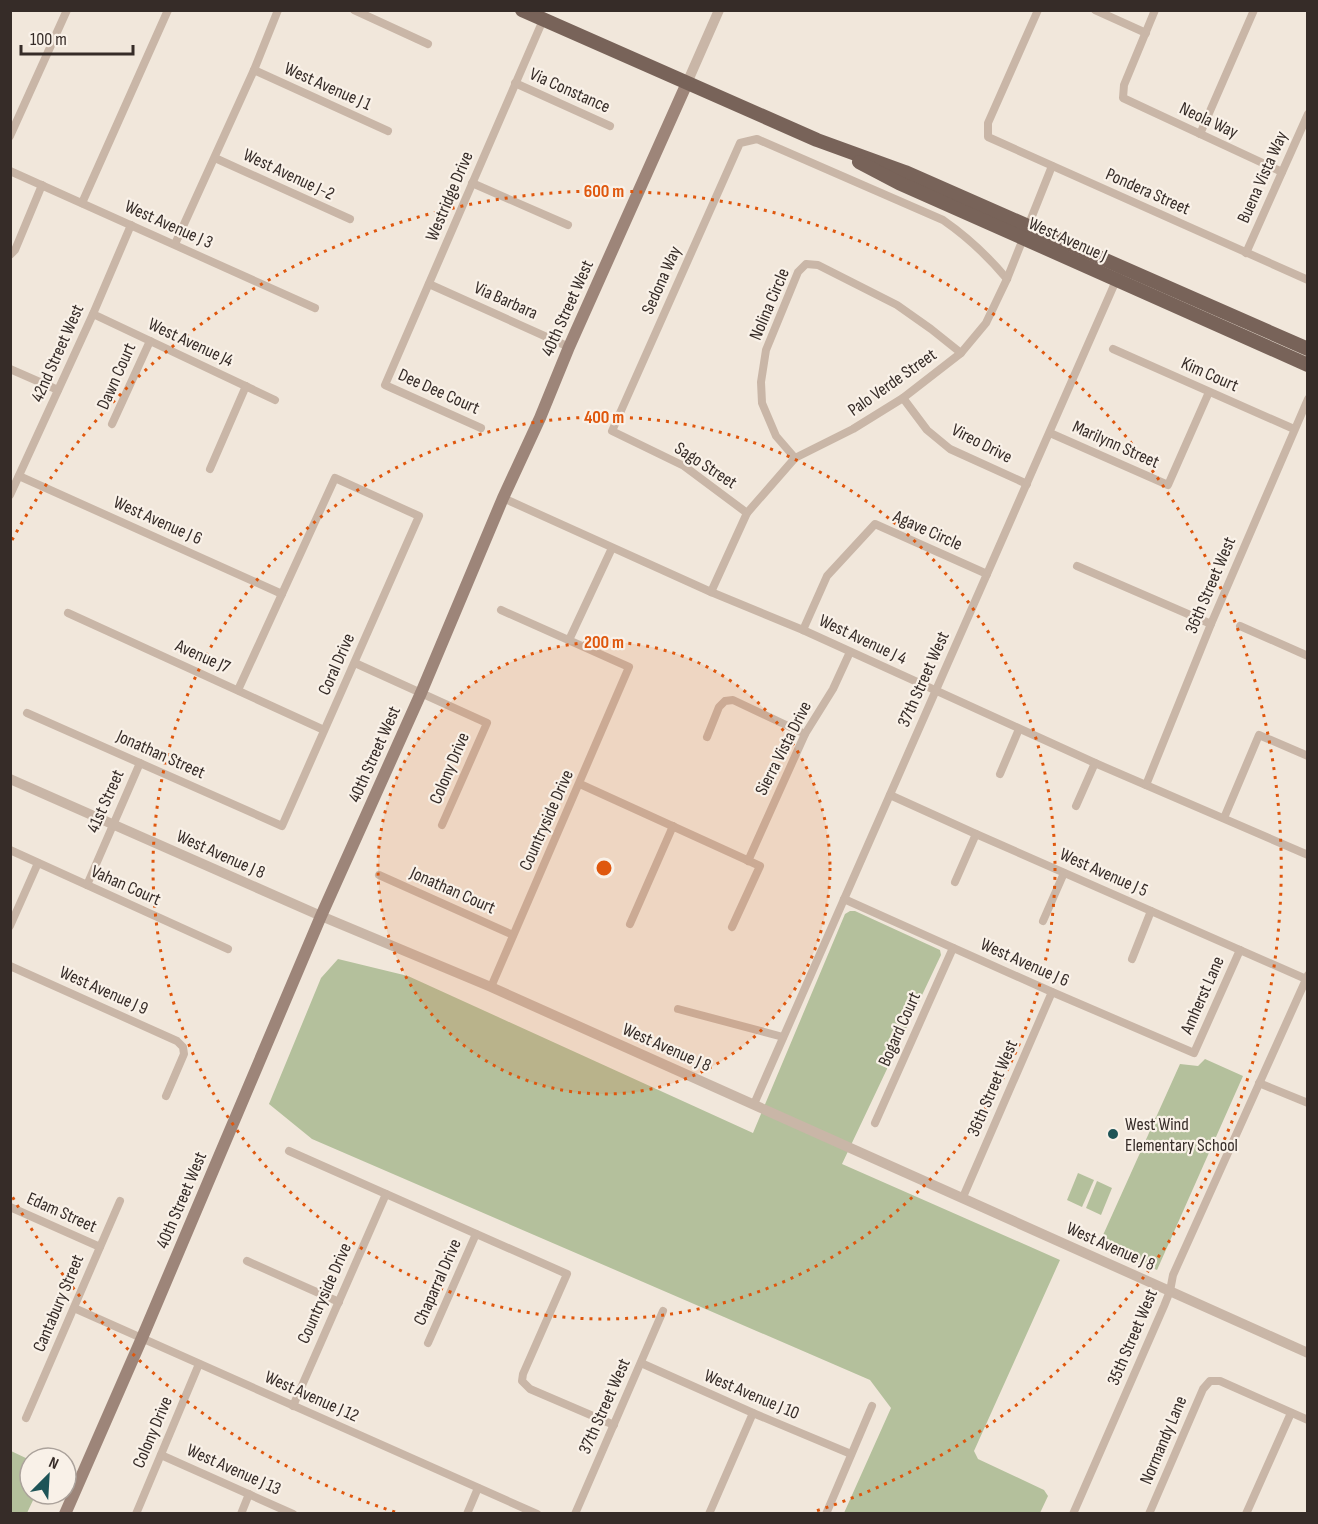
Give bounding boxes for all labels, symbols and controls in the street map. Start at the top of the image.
scale bar [21,18,134,56]
text: 100 m [30,29,67,50]
street label: West Avenue J 1 [281,58,375,115]
street label: Via Constance [526,63,613,118]
street label: Neola Way [1176,98,1241,143]
street label: Buena Vista Way [1233,128,1292,226]
street label: West Avenue J-2 [240,144,338,205]
street label: Westridge Drive [421,148,478,244]
street label: Pondera Street [1102,164,1194,220]
text: 600 m [584,181,624,202]
street label: West Avenue J 3 [121,196,216,253]
street label: West Avenue J [1025,213,1110,266]
street label: Sedona Way [637,243,686,318]
street label: 40th Street West [537,256,598,360]
street label: Nolina Circle [745,265,794,343]
street label: Via Barbara [471,277,541,324]
street label: 42nd Street West [27,301,89,405]
street label: West Avenue J4 [145,314,237,372]
street label: Dawn Court [92,339,141,413]
street label: Palo Verde Street [844,344,941,421]
street label: Kim Court [1178,353,1242,397]
street label: Dee Dee Court [395,364,483,419]
text: 400 m [584,407,624,428]
street label: Marilynn Street [1069,416,1163,473]
street label: Vireo Drive [948,419,1016,468]
street label: Sago Street [671,438,741,494]
street label: West Avenue J 6 [110,492,205,549]
street label: Agave Circle [889,506,966,555]
street label: 36th Street West [1181,533,1240,637]
street label: West Avenue J 4 [816,610,910,669]
street label: 37th Street West [893,628,954,730]
street label: Coral Drive [314,630,359,698]
text: 200 m [584,632,624,653]
street label: Avenue J7 [171,635,234,678]
street label: Sierra Vista Drive [751,698,816,799]
street label: 40th Street West [344,702,405,806]
street label: Jonathan Street [112,725,209,783]
street label: Colony Drive [425,729,474,807]
street label: 41st Street [82,766,129,836]
street label: Countryside Drive [515,767,578,874]
street label: West Avenue J 8 [173,826,268,883]
street label: West Avenue J 5 [1057,844,1151,901]
centre of rings [594,858,614,878]
street label: Vahan Court [88,861,164,910]
street label: Jonathan Court [406,862,499,919]
street label: West Avenue J 6 [977,934,1072,991]
street label: Amherst Lane [1176,953,1229,1038]
street label: West Avenue J 9 [56,962,151,1019]
street label: Bogard Court [874,988,925,1070]
street label: West Avenue J 8 [619,1019,714,1076]
street label: 36th Street West [963,1036,1022,1140]
place label: West Wind Elementary School [1125,1114,1238,1156]
marker: West Wind Elementary School [1106,1127,1120,1141]
street label: 40th Street West [152,1148,211,1252]
street label: Edam Street [24,1188,100,1237]
street label: West Avenue J 8 [1063,1218,1158,1275]
street label: Chaparral Drive [409,1236,466,1329]
street label: Countryside Drive [293,1240,356,1347]
street label: Cantabury Street [29,1251,89,1355]
street label: 35th Street West [1103,1286,1162,1388]
street label: 37th Street West [574,1355,635,1457]
street label: West Avenue J 10 [701,1365,802,1424]
street label: West Avenue J 12 [261,1366,362,1427]
street label: Colony Drive [128,1393,177,1471]
street label: Normandy Lane [1135,1393,1191,1487]
street label: West Avenue J 13 [184,1439,284,1500]
north arrow [18,1446,78,1506]
text: N [46,1453,61,1474]

